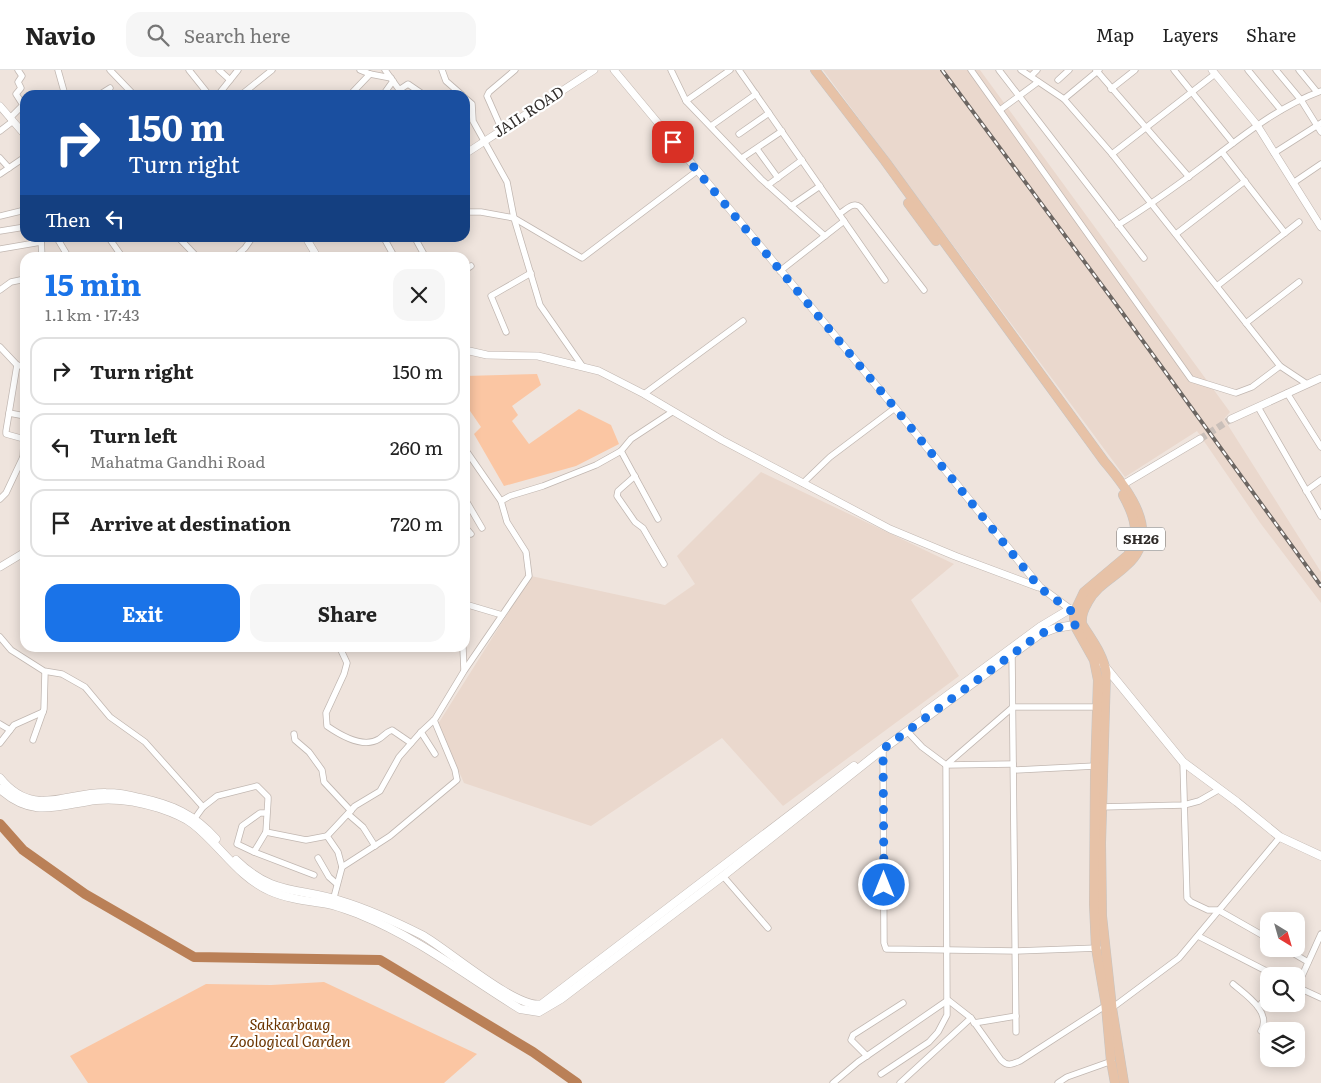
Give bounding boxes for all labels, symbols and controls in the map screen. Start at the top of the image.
search box [126,12,476,57]
text: Navio [25,17,96,52]
icon: search [144,21,172,49]
text: Search here [184,21,290,49]
text: Map [1096,21,1134,48]
text: Layers [1162,21,1218,48]
text: Share [1246,21,1296,48]
street label: JAIL ROAD [488,79,568,142]
text: 150 m [128,100,225,152]
icon: right [45,110,110,175]
pin [652,121,694,163]
icon: arrive [659,128,687,156]
text: Turn right [128,147,240,180]
text: Then [45,205,91,233]
icon: left [101,205,129,233]
text: 15 min [45,261,141,305]
button: close [393,269,445,321]
text: 1.1 km · 17:43 [45,302,140,326]
icon: right [47,357,75,385]
text: Turn right [90,357,194,385]
text: 150 m [392,357,443,385]
text: Turn left [90,421,177,449]
icon: left [47,433,75,461]
text: 260 m [390,433,443,461]
text: Mahatma Gandhi Road [90,449,265,473]
icon: arrive [47,509,75,537]
text: Arrive at destination [90,509,291,537]
text: 720 m [391,509,443,537]
road number: SH26 [1117,528,1165,550]
button: Exit [45,584,240,642]
button: Share [250,584,445,642]
position arrow [857,858,909,910]
north arrow [1260,912,1305,958]
map controls [1260,912,1305,1067]
button: search [1260,967,1305,1012]
park label: Sakkarbaug Zoological Garden [229,1012,351,1052]
button: layers [1260,1022,1305,1067]

